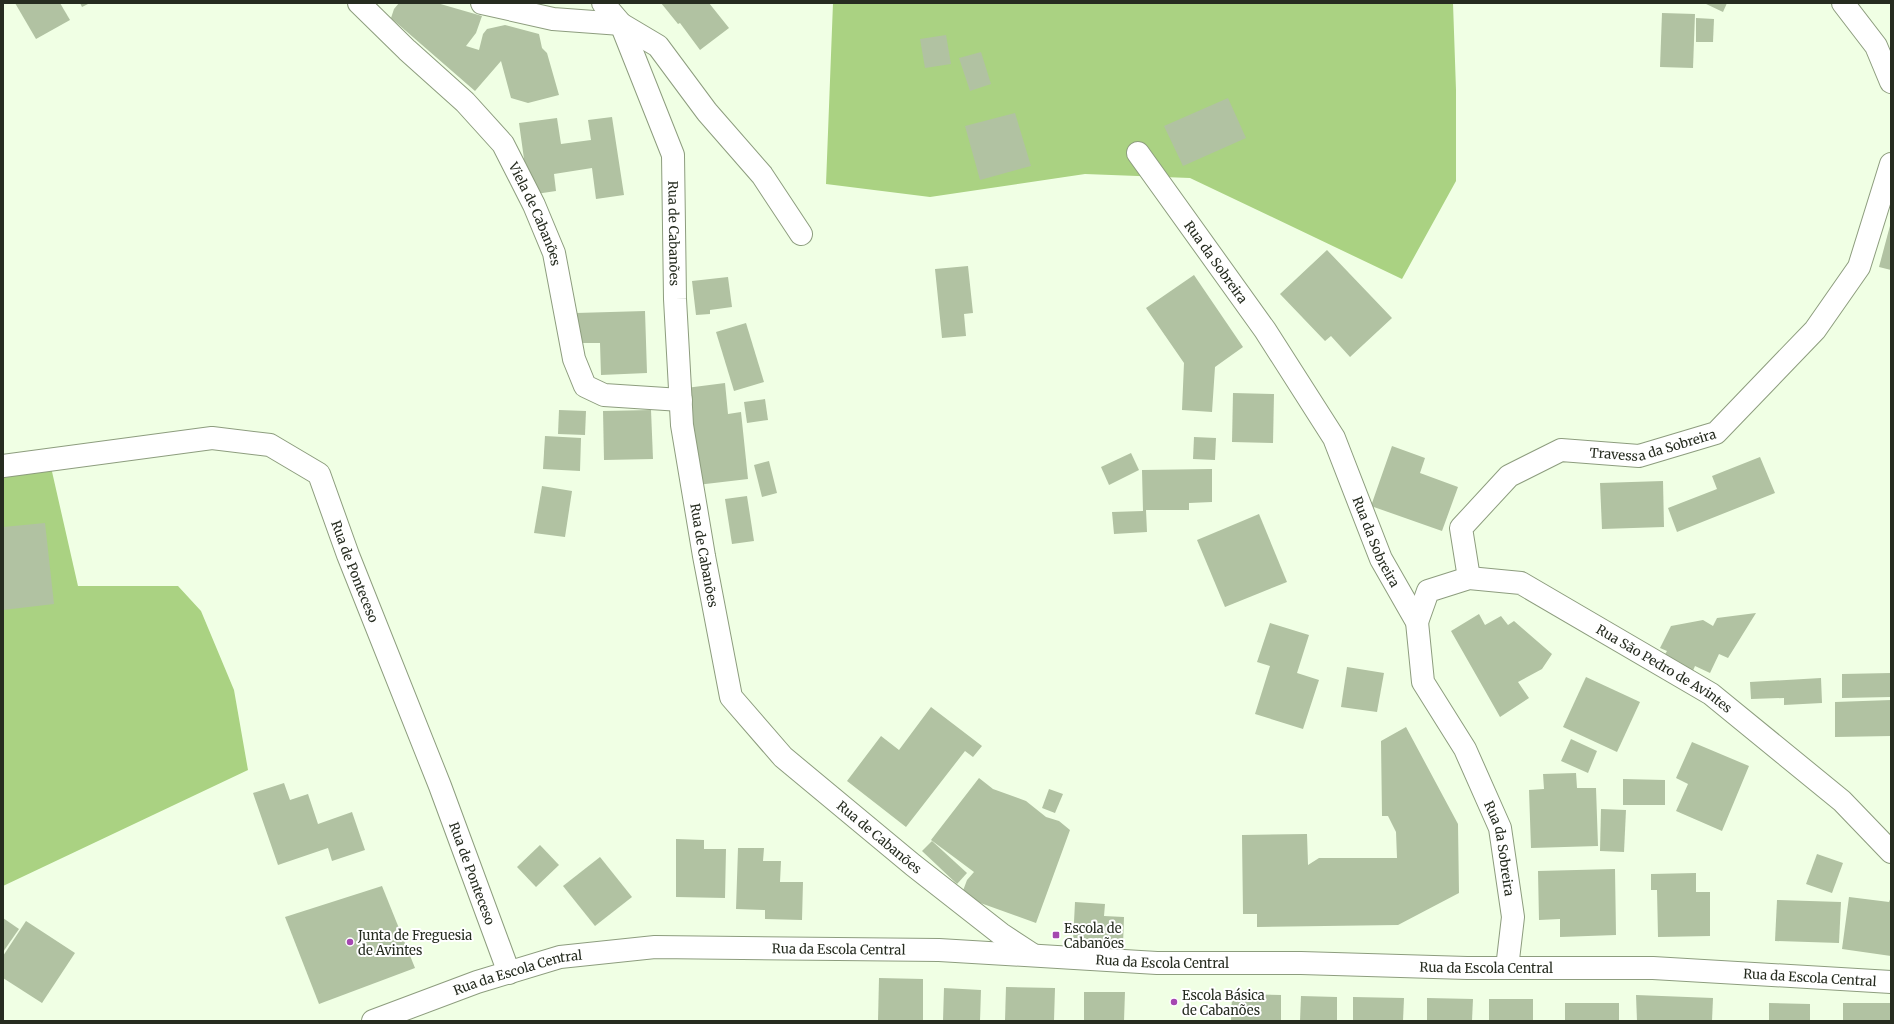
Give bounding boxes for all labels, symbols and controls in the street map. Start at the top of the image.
street label: Viela de Cabanões [505,158,565,267]
street label: Rua de Cabanões [665,181,683,286]
street label: Rua da Sobreira [1181,217,1251,306]
street label: Travessa da Sobreira [1589,425,1718,464]
street label: Rua da Sobreira [1349,494,1404,590]
street label: Rua de Cabanões [687,502,722,609]
street label: Rua de Ponteceso [328,518,383,625]
street label: Rua São Pedro de Avintes [1593,620,1736,716]
street label: Rua de Cabanões [834,797,925,877]
street label: Rua da Sobreira [1481,798,1518,897]
street label: Rua de Ponteceso [446,820,499,927]
place label: Escola de Cabanões [1064,920,1124,952]
place label: Junta de Freguesia de Avintes [357,927,472,959]
marker: Escola de Cabanões [1051,930,1061,940]
marker: Junta de Freguesia de Avintes [345,937,355,947]
street label: Rua da Escola Central [772,940,906,958]
street label: Rua da Escola Central [451,946,583,999]
street label: Rua da Escola Central [1095,951,1229,972]
street label: Rua da Escola Central [1419,958,1553,977]
street label: Rua da Escola Central [1743,965,1877,990]
place label: Escola Básica de Cabanões [1182,987,1265,1019]
marker: Escola Básica de Cabanões [1169,997,1179,1007]

